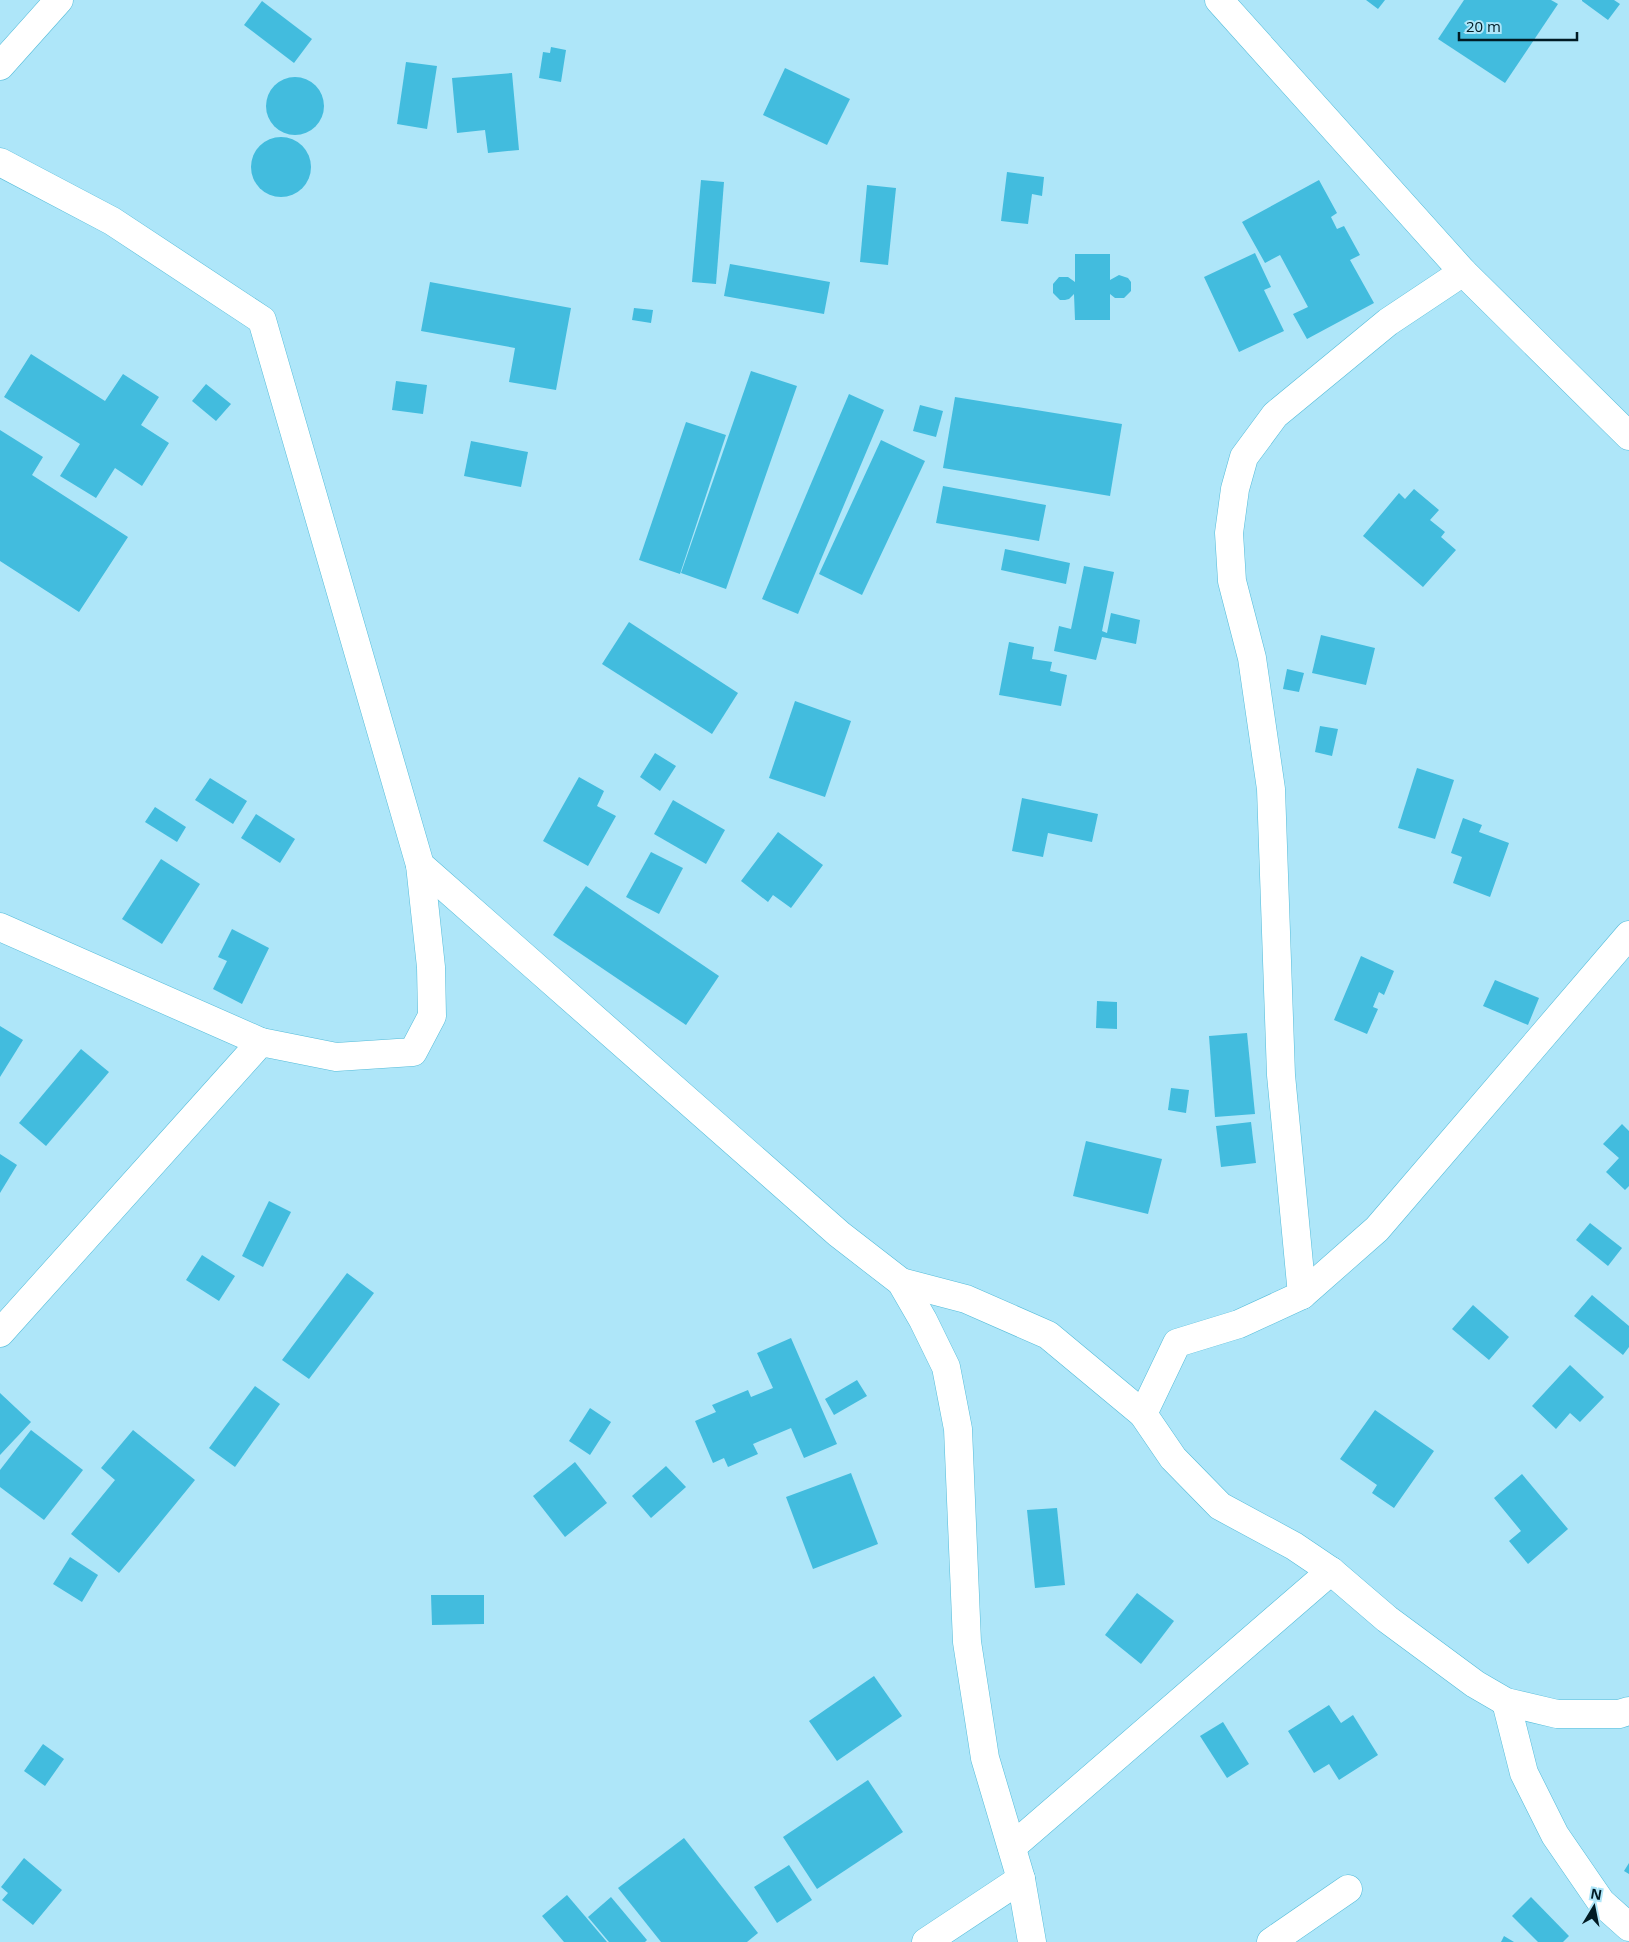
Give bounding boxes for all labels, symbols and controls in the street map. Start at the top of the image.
scale bar [1459,10,1576,42]
text: 20 m [1466,16,1501,36]
north arrow [1569,1882,1619,1932]
text: N [1589,1883,1604,1904]

